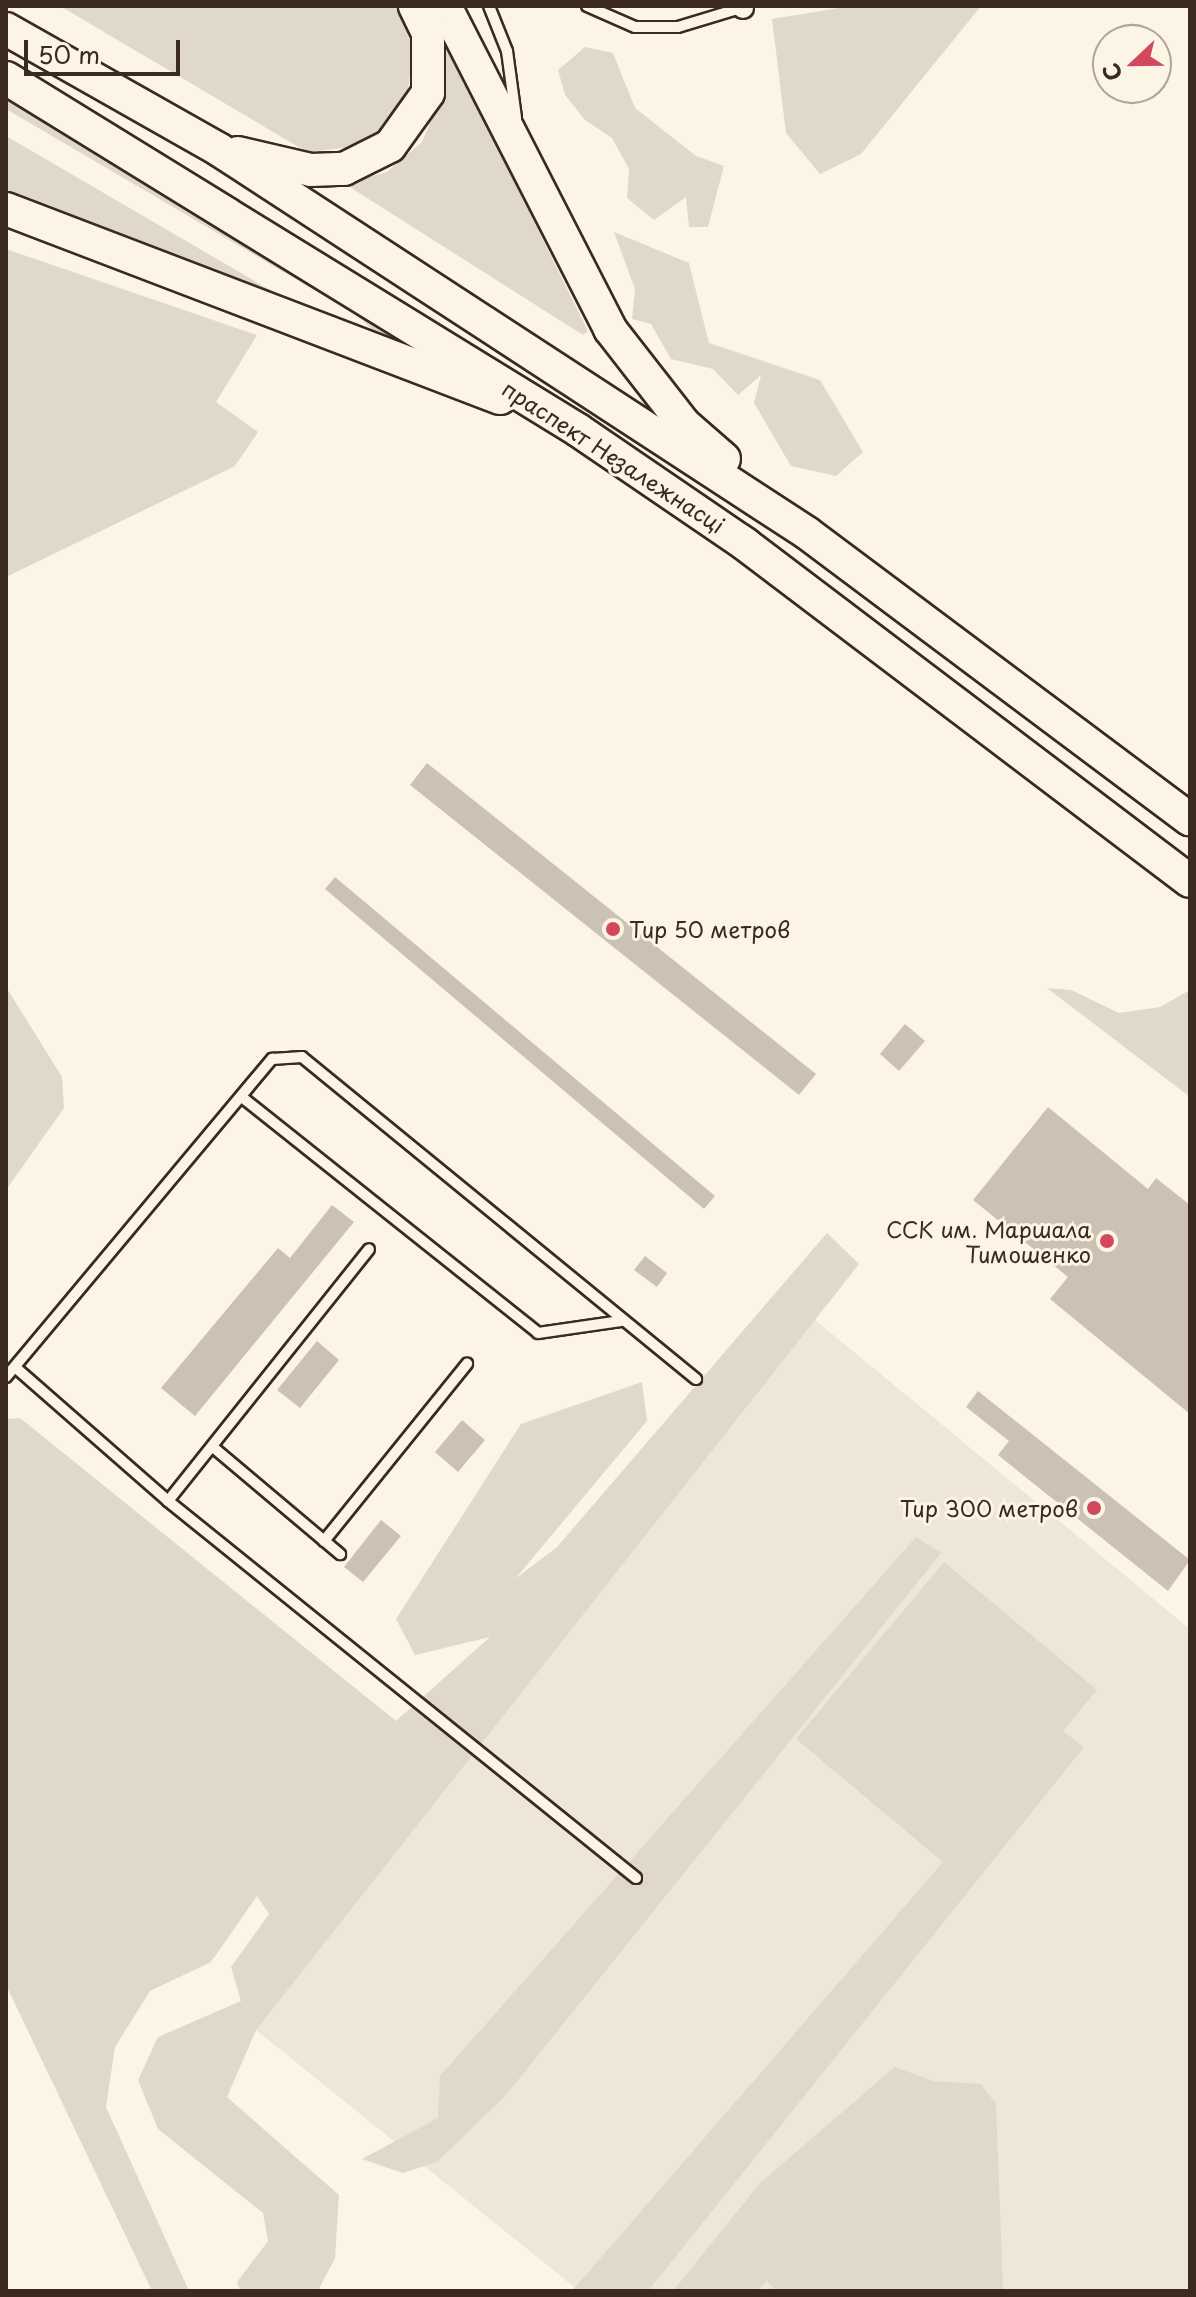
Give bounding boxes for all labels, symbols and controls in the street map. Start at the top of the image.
scale bar [28,24,184,74]
north arrow [1092,24,1172,104]
text: 50 m [38,36,100,72]
text: С [1093,59,1130,86]
street label: праспект Незалежнасці [498,374,730,538]
place label: Тир 50 метров [629,916,791,942]
marker: Тир 50 метров [604,920,622,938]
place label: ССК им. Маршала Тимошенко [886,1215,1091,1266]
marker: ССК им. Маршала Тимошенко [1098,1232,1116,1250]
place label: Тир 300 метров [899,1495,1078,1521]
marker: Тир 300 метров [1085,1499,1103,1517]

